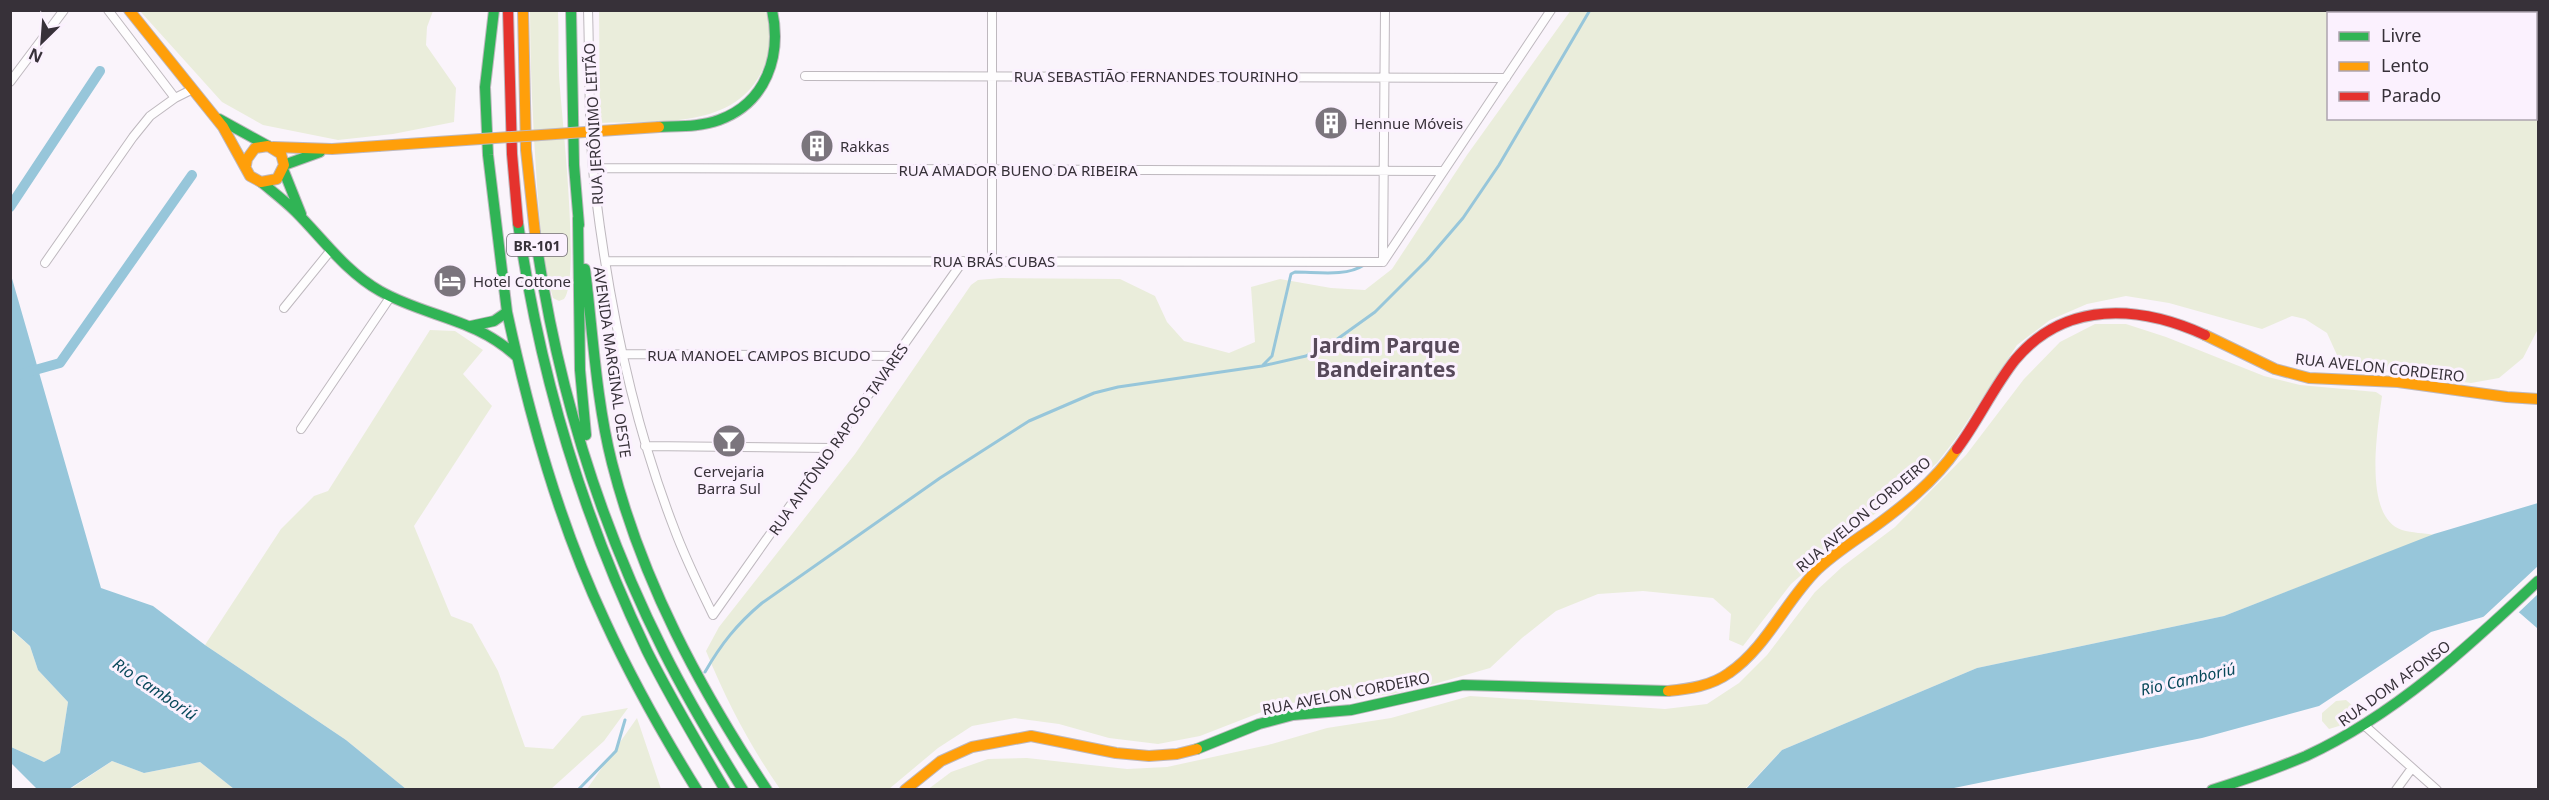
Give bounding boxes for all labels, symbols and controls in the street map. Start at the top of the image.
north arrow [12,12,72,72]
legend [2327,12,2537,120]
text: Livre [2381,23,2421,47]
street label: RUA JERÔNIMO LEITÃO [579,42,607,206]
text: N [25,43,46,68]
text: Lento [2381,53,2429,77]
street label: RUA SEBASTIÃO FERNANDES TOURINHO [1014,66,1298,86]
text: Parado [2381,83,2441,107]
building icon: Hennue Móveis [1313,105,1349,141]
place label: Hennue Móveis [1354,113,1463,133]
building icon: Rakkas [799,128,835,164]
place label: Rakkas [840,136,889,156]
street label: RUA AMADOR BUENO DA RIBEIRA [898,160,1138,180]
road number: BR-101 [507,234,567,256]
street label: RUA BRÁS CUBAS [933,251,1055,271]
hotel icon: Hotel Cottone [432,263,468,299]
street label: AVENIDA MARGINAL OESTE [590,265,636,459]
place label: Hotel Cottone [473,271,571,291]
district label: Jardim Parque Bandeirantes [1310,331,1460,383]
street label: RUA ANTÔNIO RAPOSO TAVARES [764,339,912,539]
street label: RUA MANOEL CAMPOS BICUDO [647,345,871,365]
street label: RUA AVELON CORDEIRO [2294,348,2466,386]
bar icon: Cervejaria Barra Sul [711,423,747,459]
street label: RUA AVELON CORDEIRO [1791,452,1935,576]
place label: Cervejaria Barra Sul [694,461,764,498]
street label: RUA DOM AFONSO [2334,635,2454,731]
water label: Rio Camboriú [109,653,201,725]
water label: Rio Camboriú [2138,657,2238,701]
street label: RUA AVELON CORDEIRO [1261,667,1431,719]

